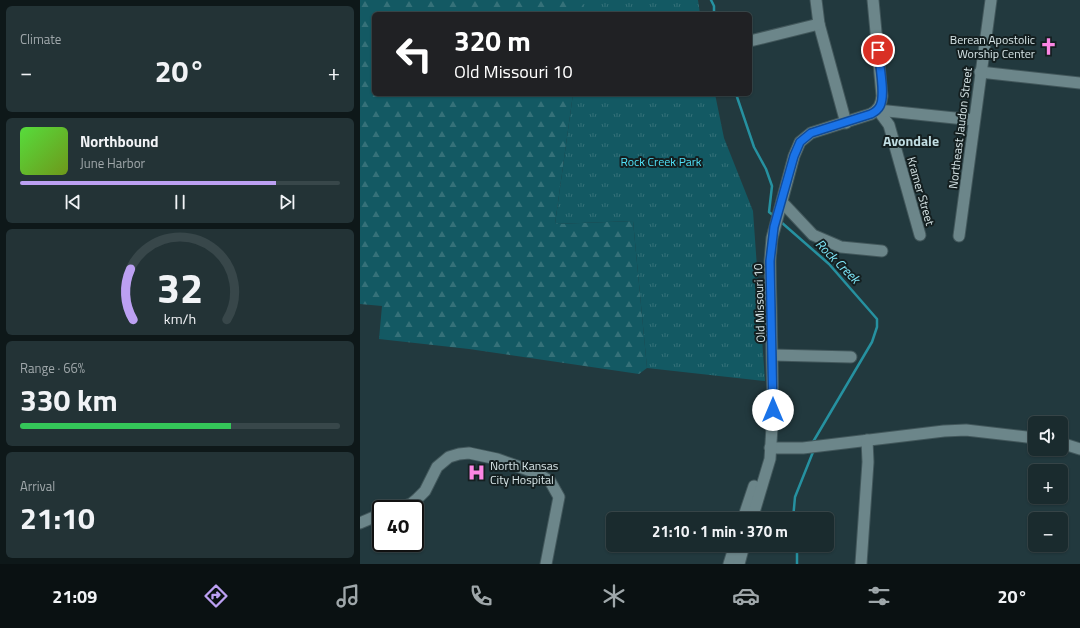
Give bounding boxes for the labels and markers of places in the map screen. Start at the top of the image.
place label: Berean Apostolic Worship Center [950,30,1035,63]
pin [861,33,895,67]
church icon: Berean Apostolic Worship Center [1038,36,1058,56]
place label: North Kansas City Hospital [490,456,559,489]
hospital icon: North Kansas City Hospital [467,462,487,482]

